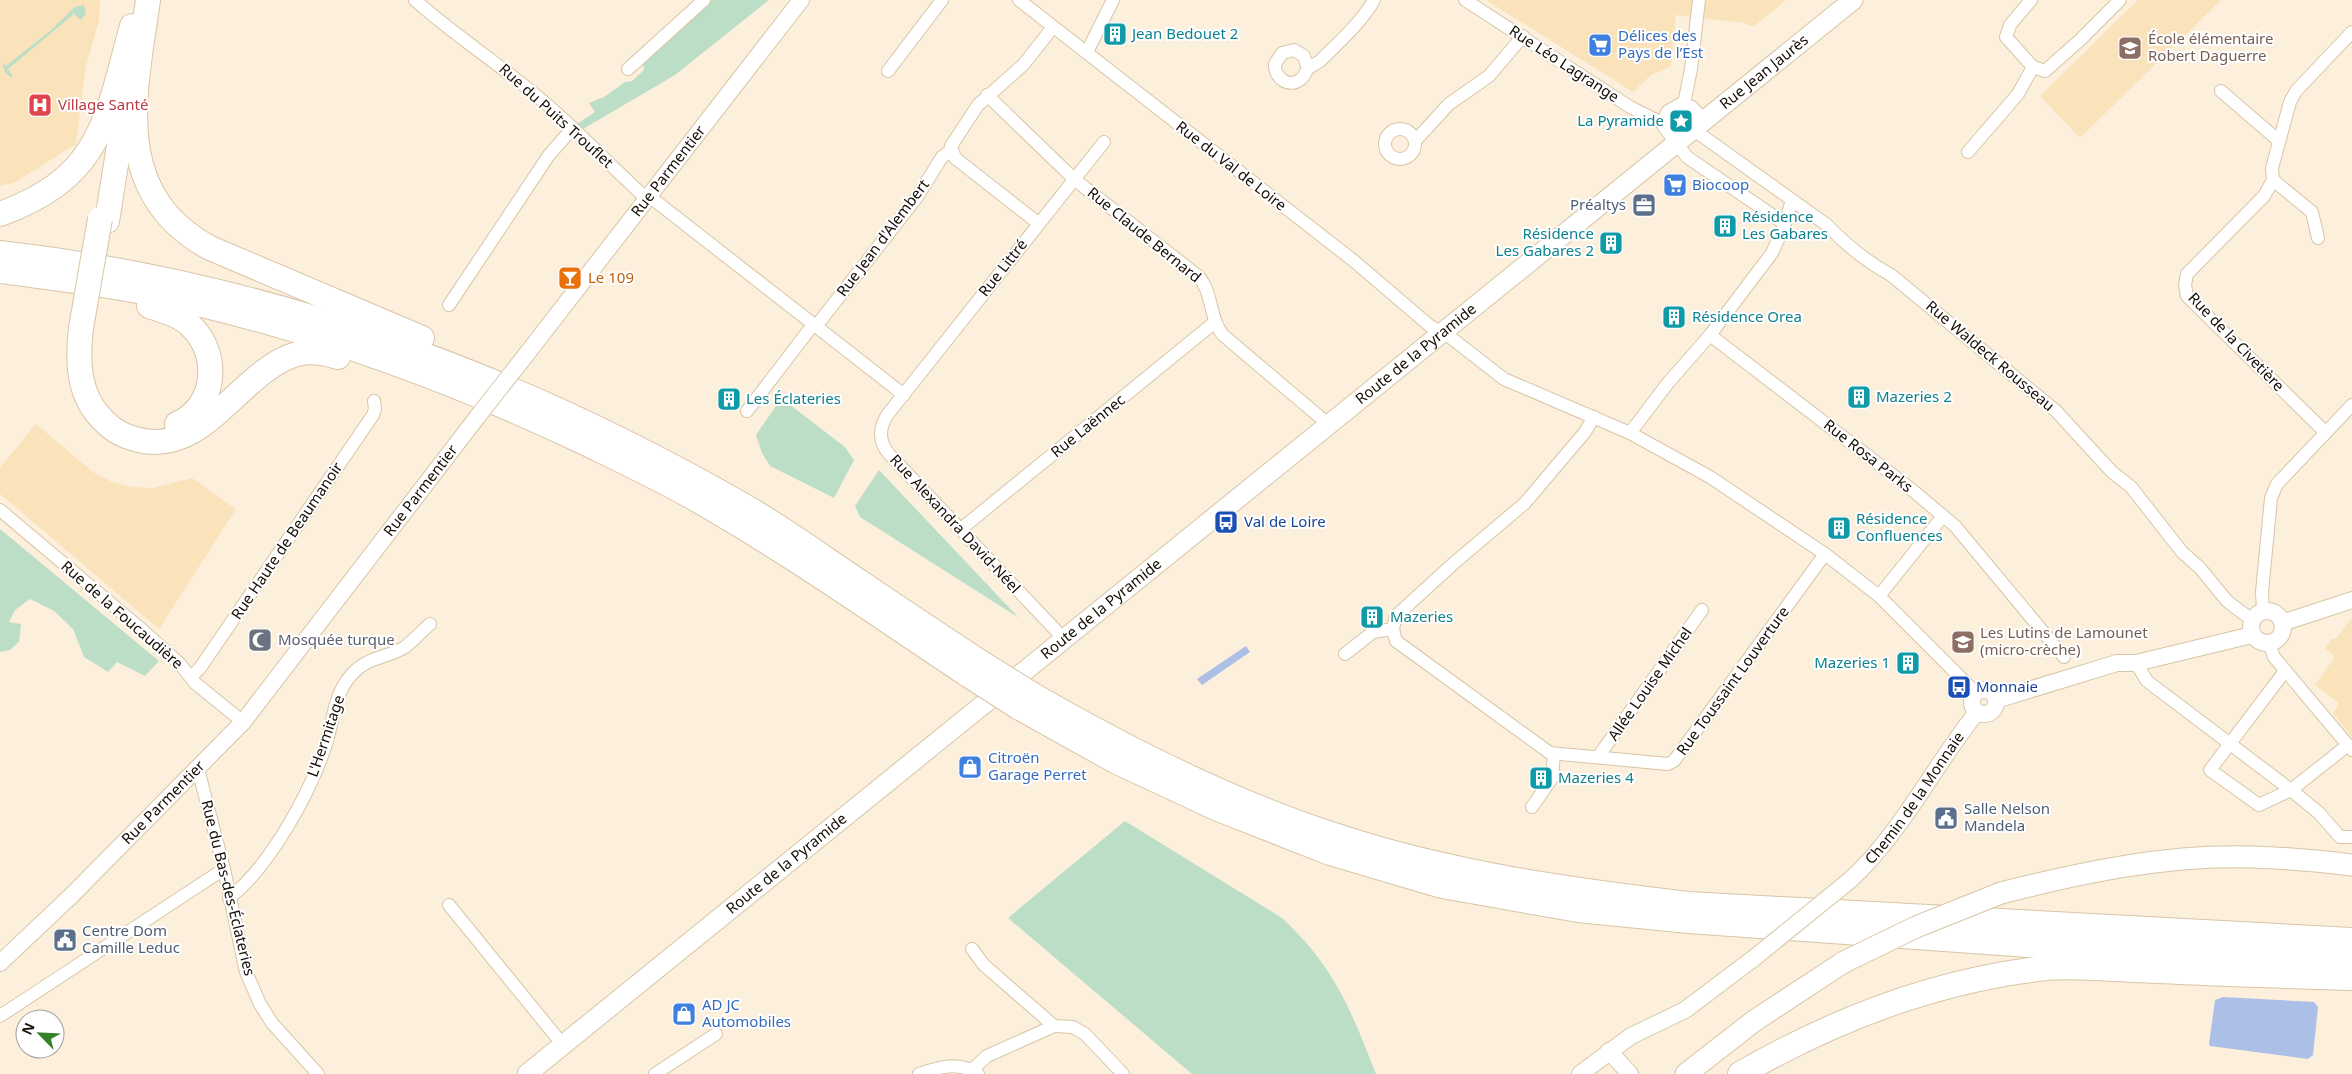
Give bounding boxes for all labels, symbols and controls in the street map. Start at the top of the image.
street label: Rue Léo Lagrange [1506,20,1623,106]
building icon: Jean Bedouet 2 [1102,21,1128,47]
place label: Jean Bedouet 2 [1130,23,1238,43]
place label: Délices des Pays de l’Est [1618,25,1704,62]
place label: École élémentaire Robert Daguerre [2148,28,2273,65]
street label: Rue Jean Jaurès [1715,29,1812,113]
supermarket icon: Délices des Pays de l’Est [1587,32,1613,58]
school or university icon: École élémentaire Robert Daguerre [2117,35,2143,61]
street label: Rue du Puits Trouflet [495,59,618,172]
hospital icon: Village Santé [27,92,53,118]
place label: Village Santé [58,94,148,114]
place icon: La Pyramide [1668,108,1694,134]
place label: La Pyramide [1577,110,1664,130]
street label: Rue du Val de Loire [1172,116,1291,215]
street label: Rue Parmentier [626,121,709,220]
supermarket icon: Biocoop [1662,172,1688,198]
street label: Rue Jean d'Alembert [832,174,933,300]
place label: Biocoop [1692,174,1749,194]
street label: Rue Claude Bernard [1084,182,1206,286]
office icon: Préaltys [1631,192,1657,218]
place label: Préaltys [1570,194,1626,214]
place label: Résidence Les Gabares [1742,206,1828,243]
building icon: Résidence Les Gabares [1712,213,1738,239]
place label: Résidence Les Gabares 2 [1496,223,1594,260]
building icon: Résidence Les Gabares 2 [1598,230,1624,256]
street label: Rue Littré [973,234,1031,300]
bar icon: Le 109 [557,265,583,291]
place label: Le 109 [588,267,634,287]
street label: Rue de la Civetière [2184,288,2289,395]
street label: Rue Waldeck Rousseau [1922,296,2059,415]
street label: Route de la Pyramide [1351,298,1480,408]
building icon: Résidence Orea [1661,304,1687,330]
place label: Résidence Orea [1692,306,1802,326]
building icon: Mazeries 2 [1846,384,1872,410]
building icon: Les Éclateries [716,386,742,412]
place label: Mazeries 2 [1876,386,1952,406]
place label: Les Éclateries [746,388,841,408]
street label: Rue Laënnec [1046,389,1129,461]
street label: Rue Rosa Parks [1820,414,1917,496]
street label: Rue Parmentier [378,440,461,540]
street label: Rue Alexandra David-Néel [886,450,1025,597]
street label: Rue Haute de Beaumanoir [226,458,346,623]
place label: Résidence Confluences [1856,508,1943,545]
bus stop icon: Val de Loire [1213,509,1239,535]
place label: Val de Loire [1244,511,1326,531]
building icon: Résidence Confluences [1826,515,1852,541]
street label: Route de la Pyramide [1036,553,1165,663]
street label: Rue de la Foucaudière [57,556,188,673]
street label: Rue Toussaint Louverture [1671,602,1793,759]
building icon: Mazeries [1359,604,1385,630]
place label: Mazeries [1390,606,1453,626]
place label: Les Lutins de Lamounet (micro-crèche) [1980,622,2148,659]
street label: Allée Louise Michel [1603,623,1696,744]
mosque icon: Mosquée turque [247,627,273,653]
place label: Mosquée turque [278,629,395,649]
school or university icon: Les Lutins de Lamounet (micro-crèche) [1950,629,1976,655]
building icon: Mazeries 1 [1895,650,1921,676]
place label: Mazeries 1 [1814,652,1890,672]
bus stop icon: Monnaie [1946,674,1972,700]
place label: Monnaie [1976,676,2038,696]
street label: L'Hermitage [302,692,348,779]
street label: Chemin de la Monnaie [1860,727,1968,868]
place label: Citroën Garage Perret [988,747,1087,784]
shop icon: Citroën Garage Perret [957,754,983,780]
street label: Rue Parmentier [117,756,209,848]
building icon: Mazeries 4 [1528,765,1554,791]
place label: Mazeries 4 [1558,767,1634,787]
street label: Rue du Bas-des-Éclateries [197,798,261,978]
place label: Salle Nelson Mandela [1964,798,2050,835]
public building icon: Salle Nelson Mandela [1933,805,1959,831]
street label: Route de la Pyramide [721,808,850,918]
place label: Centre Dom Camille Leduc [82,920,180,957]
public building icon: Centre Dom Camille Leduc [52,927,78,953]
place label: AD JC Automobiles [702,994,791,1031]
shop icon: AD JC Automobiles [671,1001,697,1027]
north arrow [15,1009,65,1059]
text: N [17,1019,39,1038]

